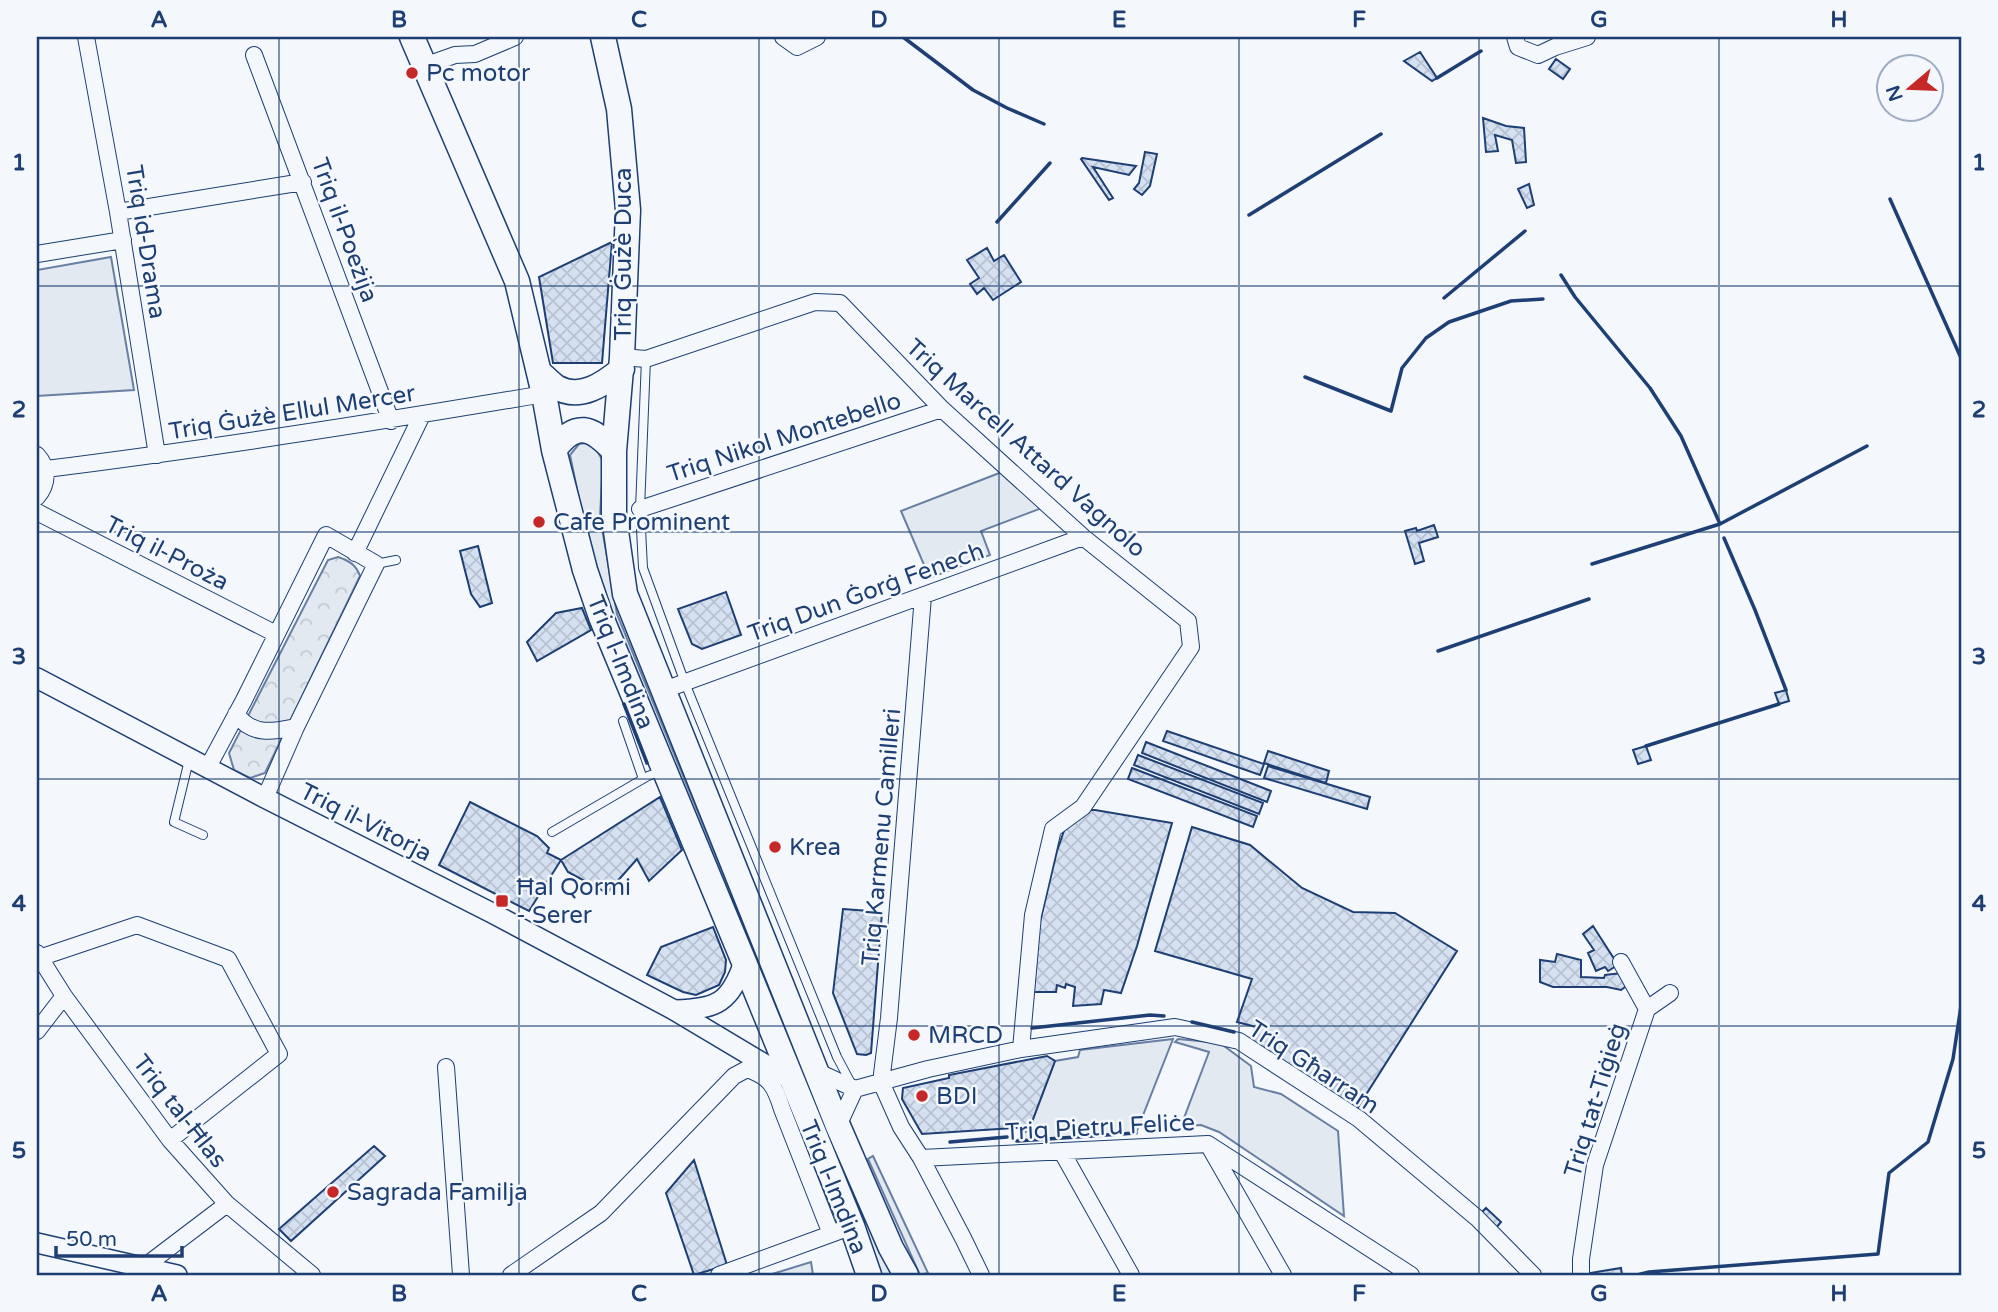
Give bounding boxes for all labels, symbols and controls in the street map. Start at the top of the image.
text: A [150,6,168,34]
text: B [391,6,407,34]
text: C [631,6,647,34]
text: D [870,6,888,34]
text: E [1112,6,1126,34]
text: F [1352,6,1366,34]
text: G [1590,6,1608,34]
text: H [1830,6,1848,34]
north arrow [1876,52,1946,122]
place label: Pc motor [426,59,531,88]
marker: Pc motor [404,65,420,81]
text: N [1882,82,1908,104]
text: 1 [12,149,26,177]
text: 1 [1972,149,1986,177]
street label: Triq il-Poeżija [305,154,384,306]
street label: Triq id-Drama [119,163,172,321]
street label: Triq Ġużè Duca [609,167,638,341]
street label: Triq Marcell Attard Vagnolo [900,333,1152,564]
street label: Triq Ġużè Ellul Mercer [167,379,418,446]
street label: Triq Nikol Montebello [664,386,905,489]
text: 2 [12,396,26,424]
text: 2 [1972,396,1986,424]
place label: Cafe Prominent [553,508,730,537]
street label: Triq il-Proża [100,510,233,597]
marker: Cafe Prominent [531,514,547,530]
street label: Triq Dun Ġorġ Fenech [744,536,988,649]
street label: Triq l-Imdina [581,591,661,733]
text: 3 [12,643,26,671]
text: 3 [1972,643,1986,671]
street label: Triq Karmenu Camilleri [856,707,907,967]
street label: Triq il-Vitorja [295,777,437,868]
place label: Krea [789,833,841,862]
marker: Krea [767,839,783,855]
place label: Ħal Qormi - Serer [516,873,631,930]
text: 4 [12,890,27,918]
text: 4 [1972,890,1987,918]
marker: Ħal Qormi - Serer [494,893,510,909]
street label: Triq Għarram [1243,1014,1385,1120]
street label: Triq tat-Tiġieġ [1558,1020,1633,1181]
place label: MRCD [928,1021,1003,1050]
marker: MRCD [906,1027,922,1043]
street label: Triq tal-Ħlas [126,1049,233,1174]
place label: BDI [936,1082,978,1111]
marker: BDI [914,1088,930,1104]
street label: Triq Pietru Feliċe [1004,1108,1196,1147]
street label: Triq l-Imdina [794,1116,874,1258]
text: 5 [12,1137,26,1165]
text: 5 [1972,1137,1986,1165]
place label: Sagrada Familja [347,1178,528,1207]
marker: Sagrada Familja [325,1184,341,1200]
scale bar [56,1214,182,1258]
text: 50 m [66,1227,117,1252]
text: A [150,1280,168,1308]
text: B [391,1280,407,1308]
text: C [631,1280,647,1308]
text: D [870,1280,888,1308]
text: E [1112,1280,1126,1308]
text: F [1352,1280,1366,1308]
text: G [1590,1280,1608,1308]
text: H [1830,1280,1848,1308]

